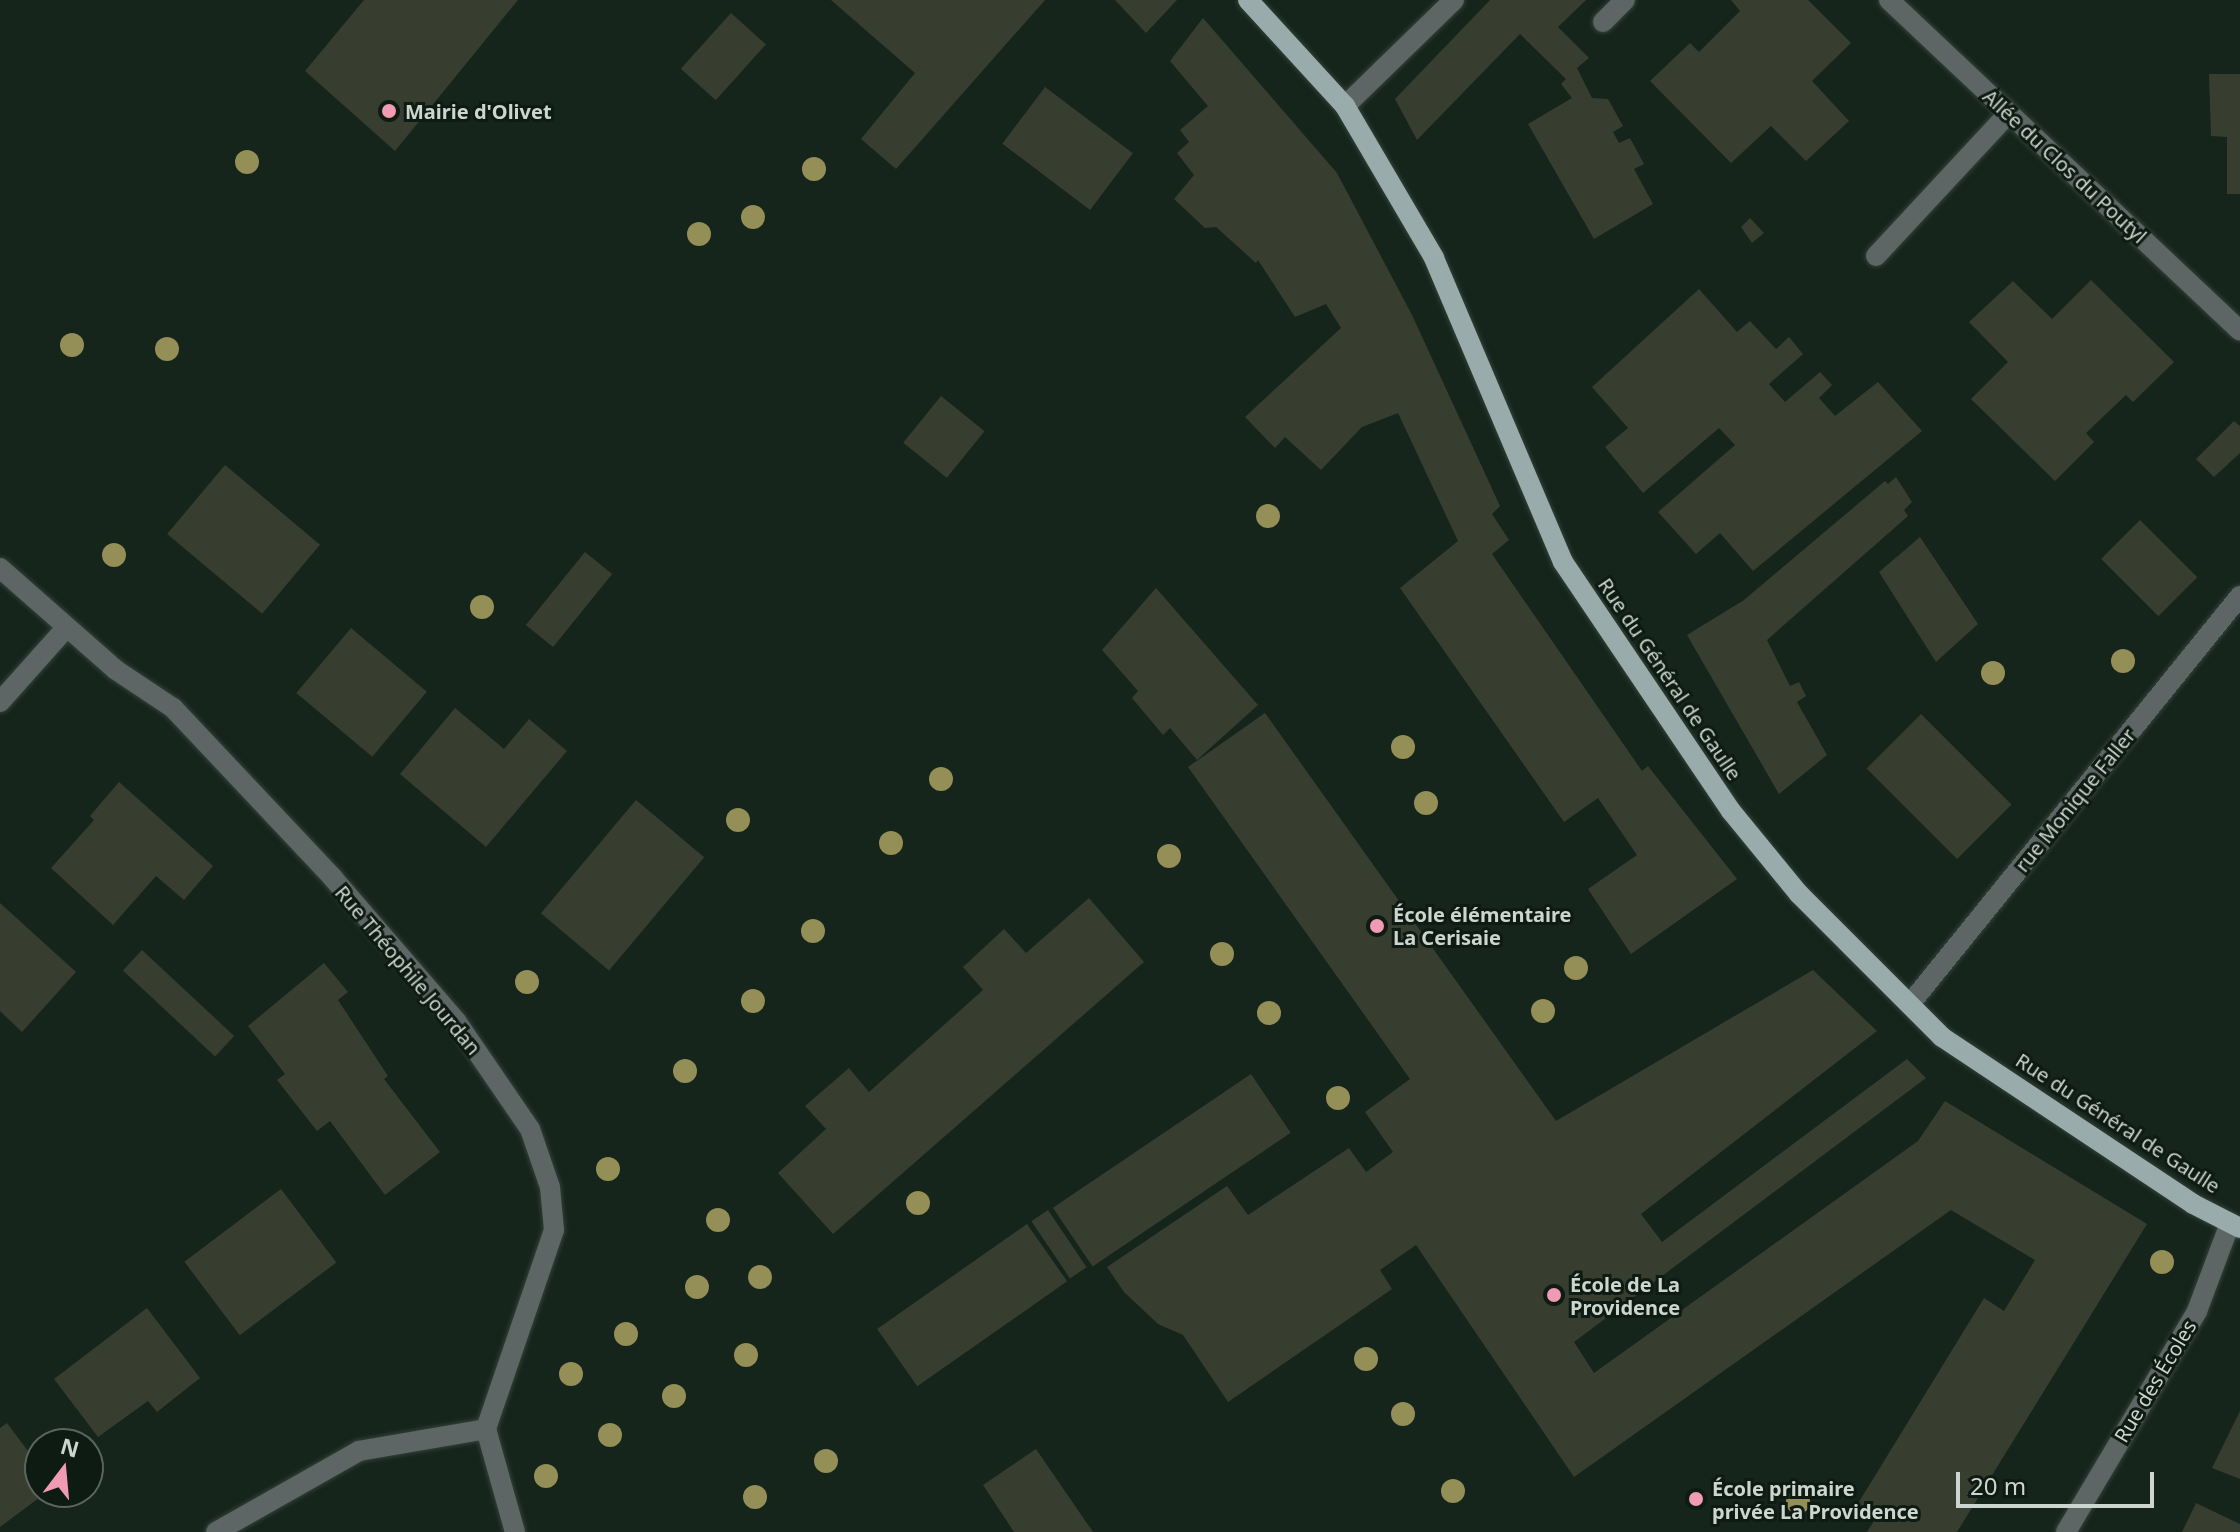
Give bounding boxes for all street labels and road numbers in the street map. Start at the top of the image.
street label: Allée du Clos du Poutyl [1978,84,2152,248]
street label: Rue du Général de Gaulle [1593,573,1747,785]
street label: rue Monique Faller [2010,723,2140,877]
street label: Rue Théophile Jourdan [330,881,486,1059]
street label: Rue du Général de Gaulle [2011,1048,2225,1198]
street label: Rue des Écoles [2109,1315,2201,1447]

